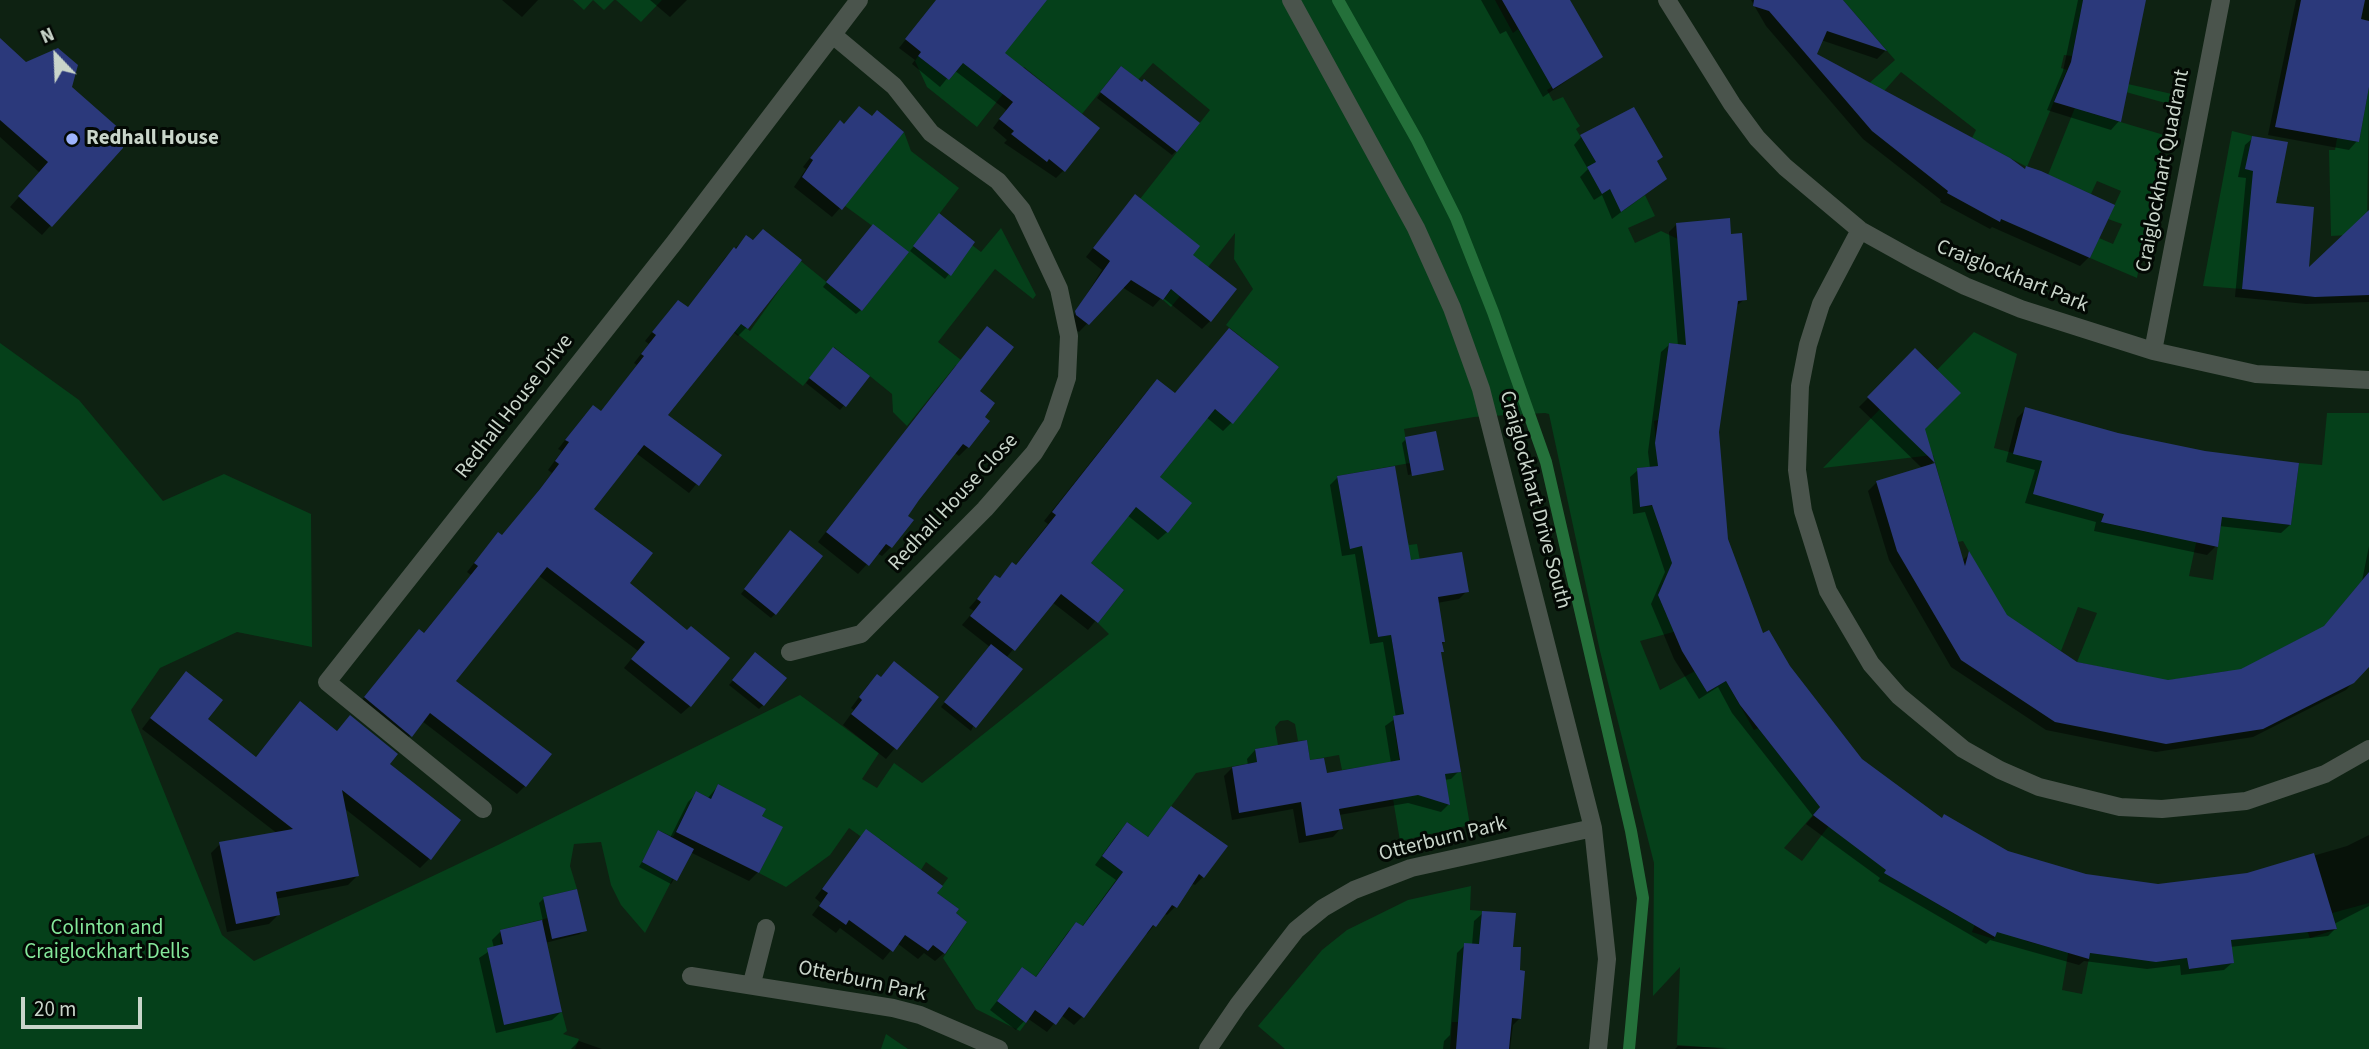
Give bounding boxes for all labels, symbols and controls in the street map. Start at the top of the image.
north arrow [21,21,91,91]
text: N [36,21,59,51]
street label: Craiglockhart Quadrant [2132,67,2196,275]
place label: Redhall House [86,126,219,152]
marker: Redhall House [64,131,80,147]
street label: Craiglockhart Park [1932,235,2092,319]
street label: Redhall House Drive [451,330,579,484]
street label: Craiglockhart Drive South [1493,388,1575,612]
street label: Redhall House Close [884,429,1024,577]
street label: Otterburn Park [1377,812,1509,868]
park label: Colinton and Craiglockhart Dells [24,916,190,966]
street label: Otterburn Park [796,956,928,1008]
scale bar [24,982,145,1026]
text: 20 m [34,994,76,1024]

